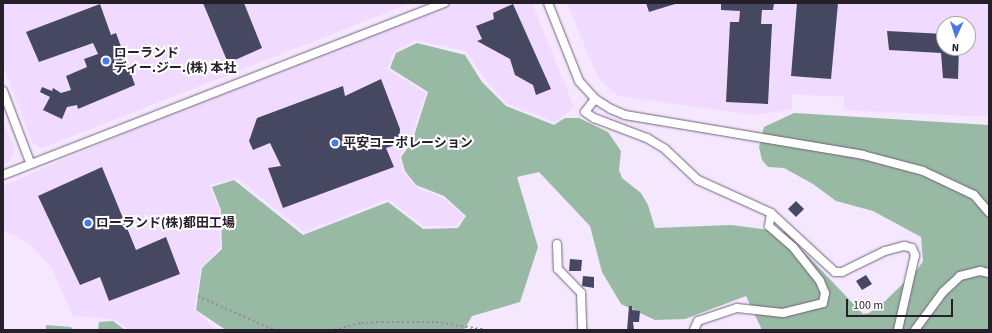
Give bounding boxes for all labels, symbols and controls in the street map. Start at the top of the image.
north arrow [936,16,976,56]
text: N [951,40,959,55]
place label: ローランド ディー.ジー.(株) 本社 [114,46,237,77]
marker: ローランド ディー.ジー.(株) 本社 [101,56,111,66]
place label: 平安コーポレーション [343,135,473,151]
marker: 平安コーポレーション [330,138,340,148]
place label: ローランド(株)都田工場 [96,215,235,231]
marker: ローランド(株)都田工場 [83,218,93,228]
scale bar [848,291,955,317]
text: 100 m [853,297,883,314]

